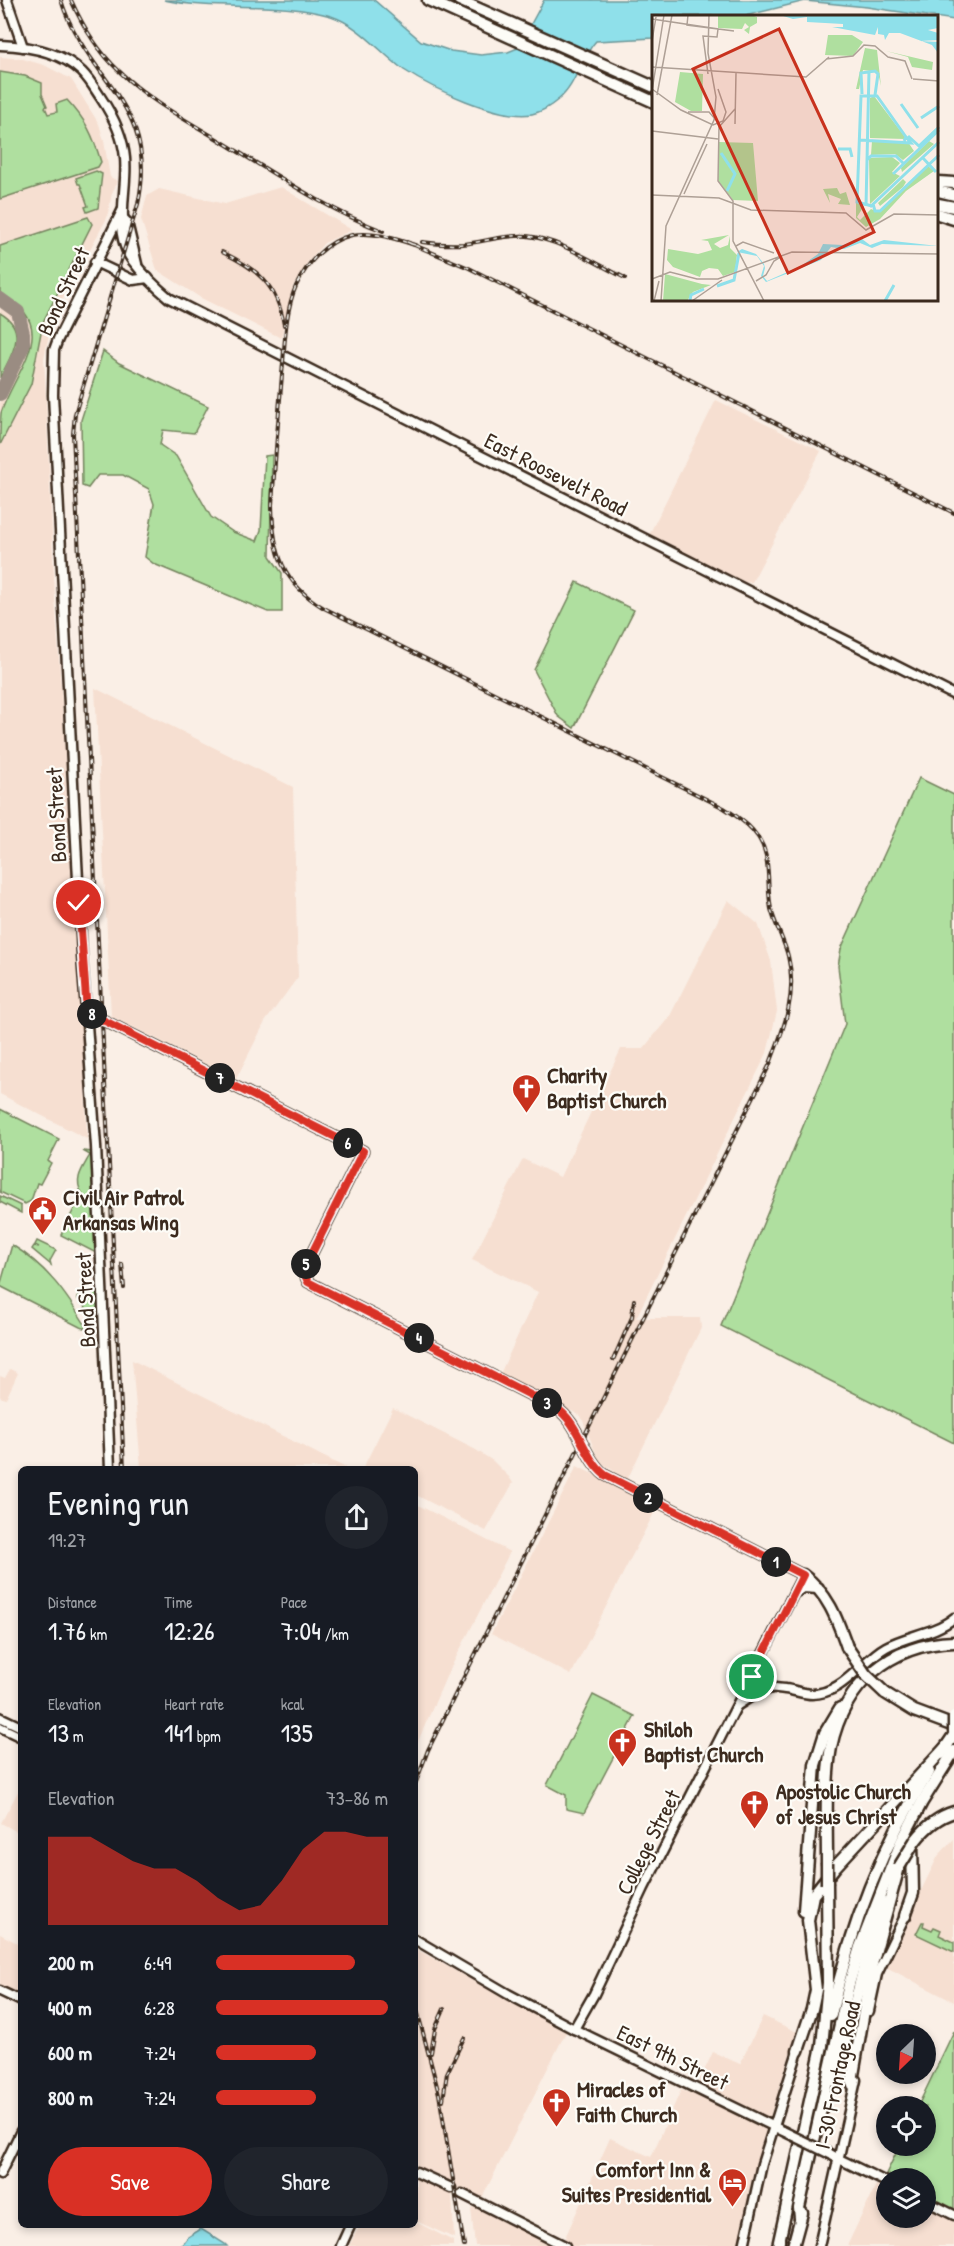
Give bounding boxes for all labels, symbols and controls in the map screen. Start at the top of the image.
inset map [652,15,939,302]
street label: Bond Street [29,241,97,340]
street label: East Roosevelt Road [479,425,633,523]
street label: Bond Street [39,766,73,863]
pin [53,877,104,928]
icon: check [62,886,95,919]
pin: 8 [77,999,107,1029]
text: 8 [89,1003,95,1025]
place label: Charity Baptist Church [547,1060,667,1116]
pin: 7 [205,1063,235,1093]
text: 7 [216,1067,224,1089]
church icon: Charity Baptist Church [510,1072,542,1114]
pin: 6 [333,1128,363,1158]
text: 6 [345,1132,351,1154]
place label: Civil Air Patrol Arkansas Wing [63,1182,185,1238]
public building icon: Civil Air Patrol Arkansas Wing [26,1194,58,1236]
pin: 5 [291,1249,321,1279]
street label: Bond Street [68,1251,102,1348]
text: 5 [303,1253,309,1275]
pin: 4 [404,1323,434,1353]
text: 4 [416,1327,422,1349]
pin: 3 [532,1388,562,1418]
text: 3 [543,1392,551,1414]
text: Evening run [48,1481,189,1525]
pin: 2 [633,1483,663,1513]
button: share [325,1486,388,1549]
text: 2 [644,1487,652,1509]
text: 19:27 [48,1526,87,1553]
pin: 1 [761,1547,791,1577]
text: 1 [773,1551,779,1573]
text: Distance [48,1591,97,1613]
text: Time [164,1591,193,1613]
text: Pace [281,1591,307,1613]
text: 1.76 [48,1613,86,1648]
text: 12:26 [164,1613,215,1648]
text: 7:04 [281,1613,321,1648]
text: km [86,1623,107,1645]
text: /km [321,1623,349,1645]
pin [726,1651,777,1702]
icon: arrive [735,1660,768,1693]
text: Elevation [48,1693,101,1715]
text: Heart rate [164,1693,224,1715]
text: kcal [281,1693,304,1715]
place label: Shiloh Baptist Church [644,1714,764,1770]
text: 13 [48,1715,69,1750]
text: 141 [164,1715,193,1750]
text: 135 [281,1715,313,1750]
text: m [69,1725,84,1747]
text: bpm [193,1725,221,1747]
church icon: Shiloh Baptist Church [607,1726,639,1768]
place label: Apostolic Church of Jesus Christ [776,1776,911,1831]
text: Elevation [48,1784,114,1811]
text: 73–86 m [326,1784,388,1811]
street label: College Street [609,1784,687,1900]
church icon: Apostolic Church of Jesus Christ [739,1788,771,1830]
text: 200 m [48,1949,93,1976]
text: 6:49 [144,1949,171,1976]
text: 400 m [48,1994,92,2021]
text: 6:28 [144,1994,175,2021]
street label: I-30 Frontage Road [807,1998,867,2152]
street label: East 9th Street [612,2017,734,2097]
north arrow [876,2024,936,2084]
map controls [876,2024,936,2228]
text: 600 m [48,2039,92,2066]
text: 7:24 [144,2039,175,2066]
place label: Miracles of Faith Church [576,2074,678,2129]
text: 800 m [48,2084,93,2111]
text: 7:24 [144,2084,175,2111]
church icon: Miracles of Faith Church [540,2086,572,2128]
button: locate [876,2096,936,2156]
button: Save [48,2147,212,2216]
button: Share [224,2147,388,2216]
place label: Comfort Inn & Suites Presidential [562,2154,712,2209]
hotel icon: Comfort Inn & Suites Presidential [716,2166,748,2208]
button: layers [876,2168,936,2228]

